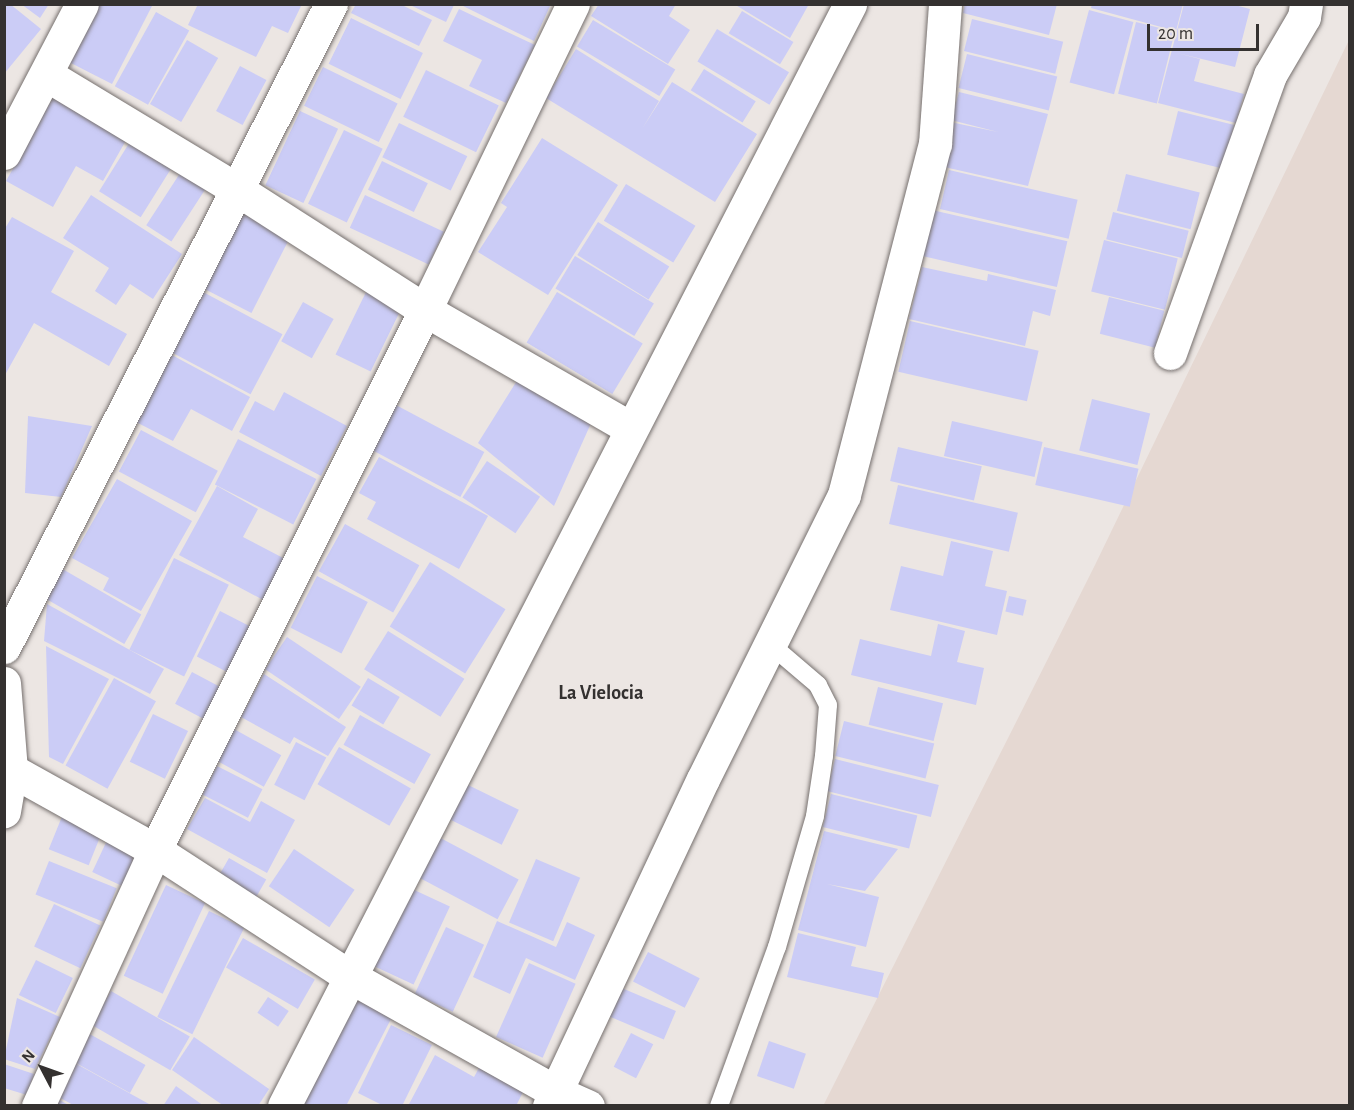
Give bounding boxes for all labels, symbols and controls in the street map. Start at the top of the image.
scale bar [1150,12,1262,50]
text: 20 m [1158,25,1193,43]
district label: La Vielocia [558,681,644,705]
north arrow [12,1038,72,1098]
text: N [19,1047,38,1066]

